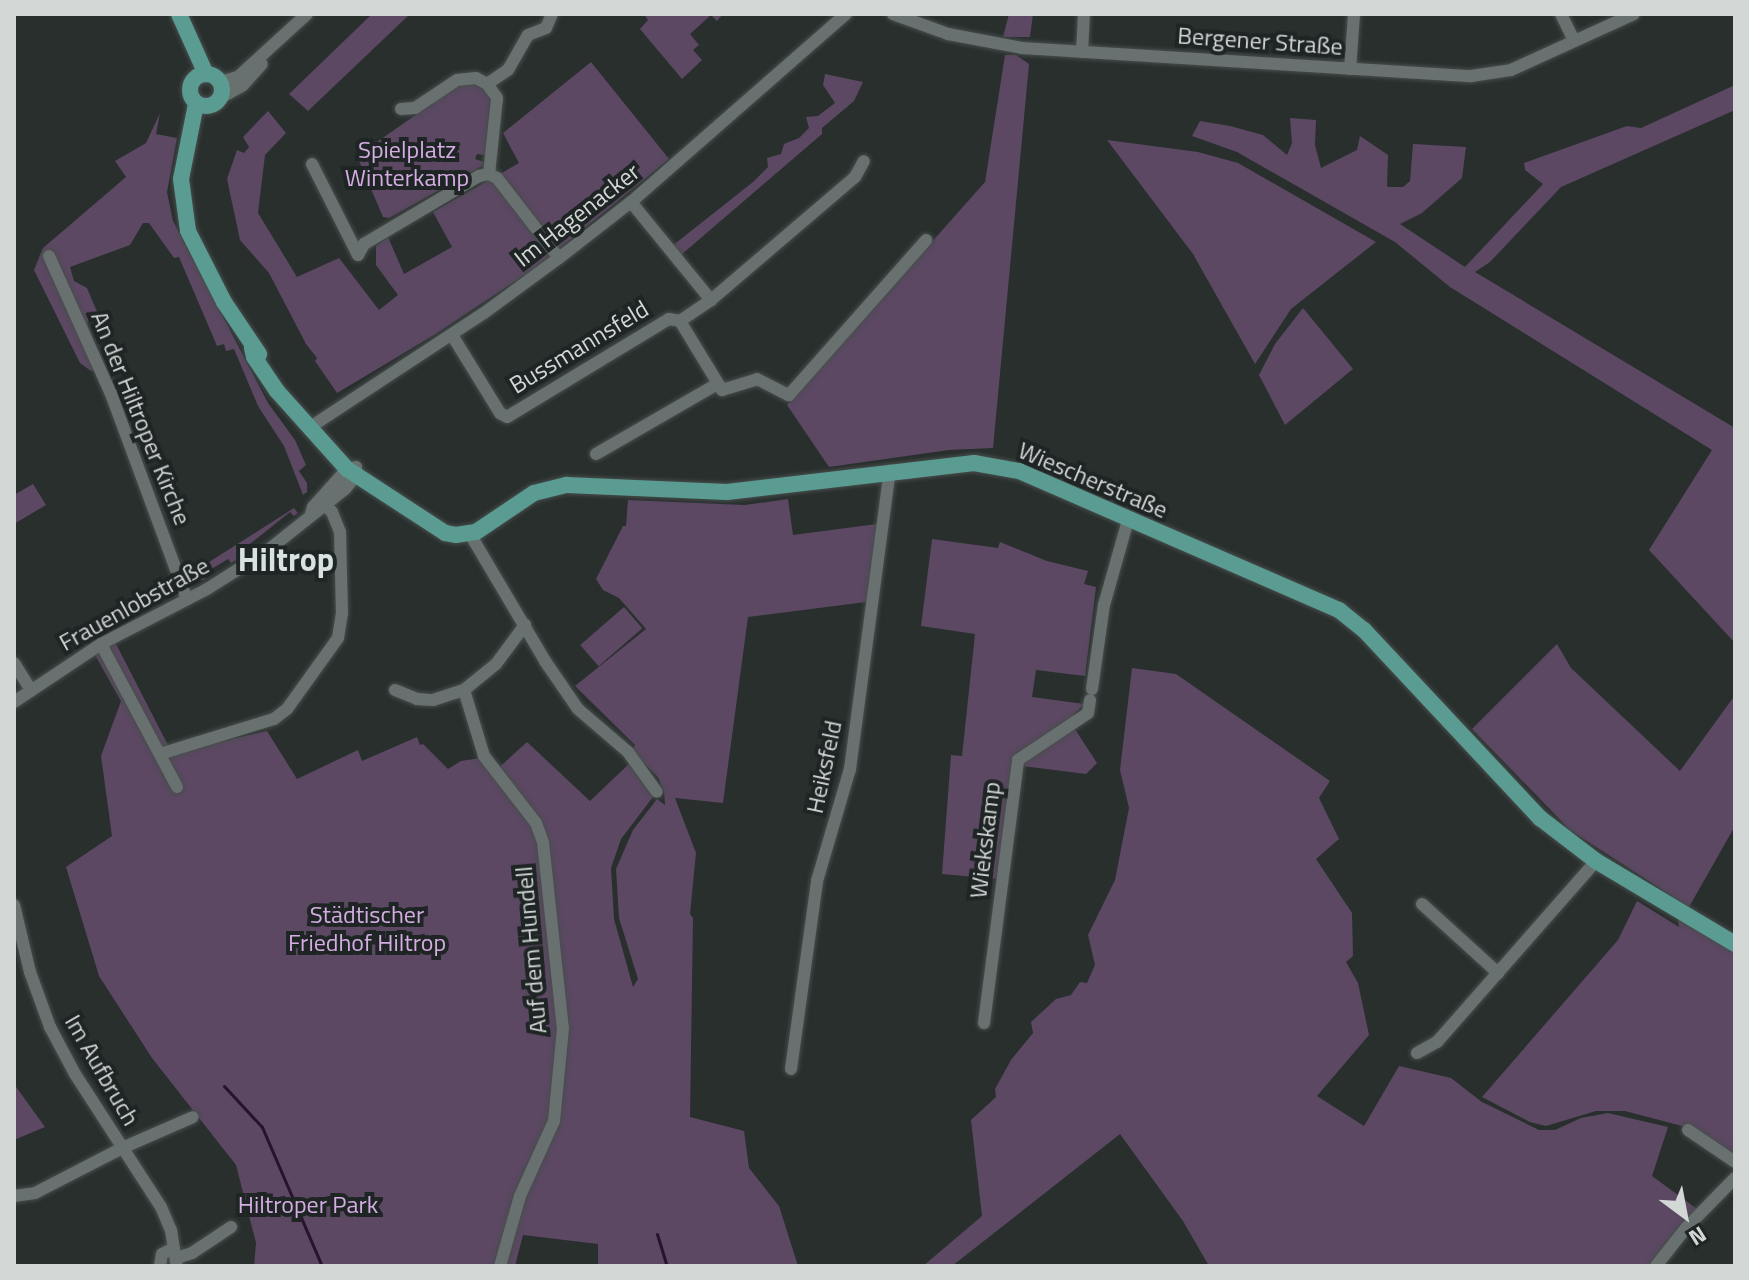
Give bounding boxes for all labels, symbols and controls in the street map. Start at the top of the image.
street label: Bergener Straße [1176,21,1344,61]
park label: Spielplatz Winterkamp [345,136,469,192]
street label: Im Hagenacker [509,157,645,273]
street label: Bussmannsfeld [504,294,654,400]
street label: An der Hiltroper Kirche [85,307,197,529]
street label: Wiescherstraße [1014,436,1172,524]
district label: Hiltrop [238,540,334,578]
street label: Frauenlobstraße [54,551,214,657]
street label: Heiksfeld [800,718,848,816]
street label: Wiekskamp [964,780,1006,900]
street label: Auf dem Hundell [509,865,553,1035]
park label: Städtischer Friedhof Hiltrop [288,901,446,957]
street label: Im Aufbruch [59,1009,145,1131]
north arrow [1645,1176,1725,1256]
park label: Hiltroper Park [238,1191,378,1219]
text: N [1682,1218,1713,1255]

